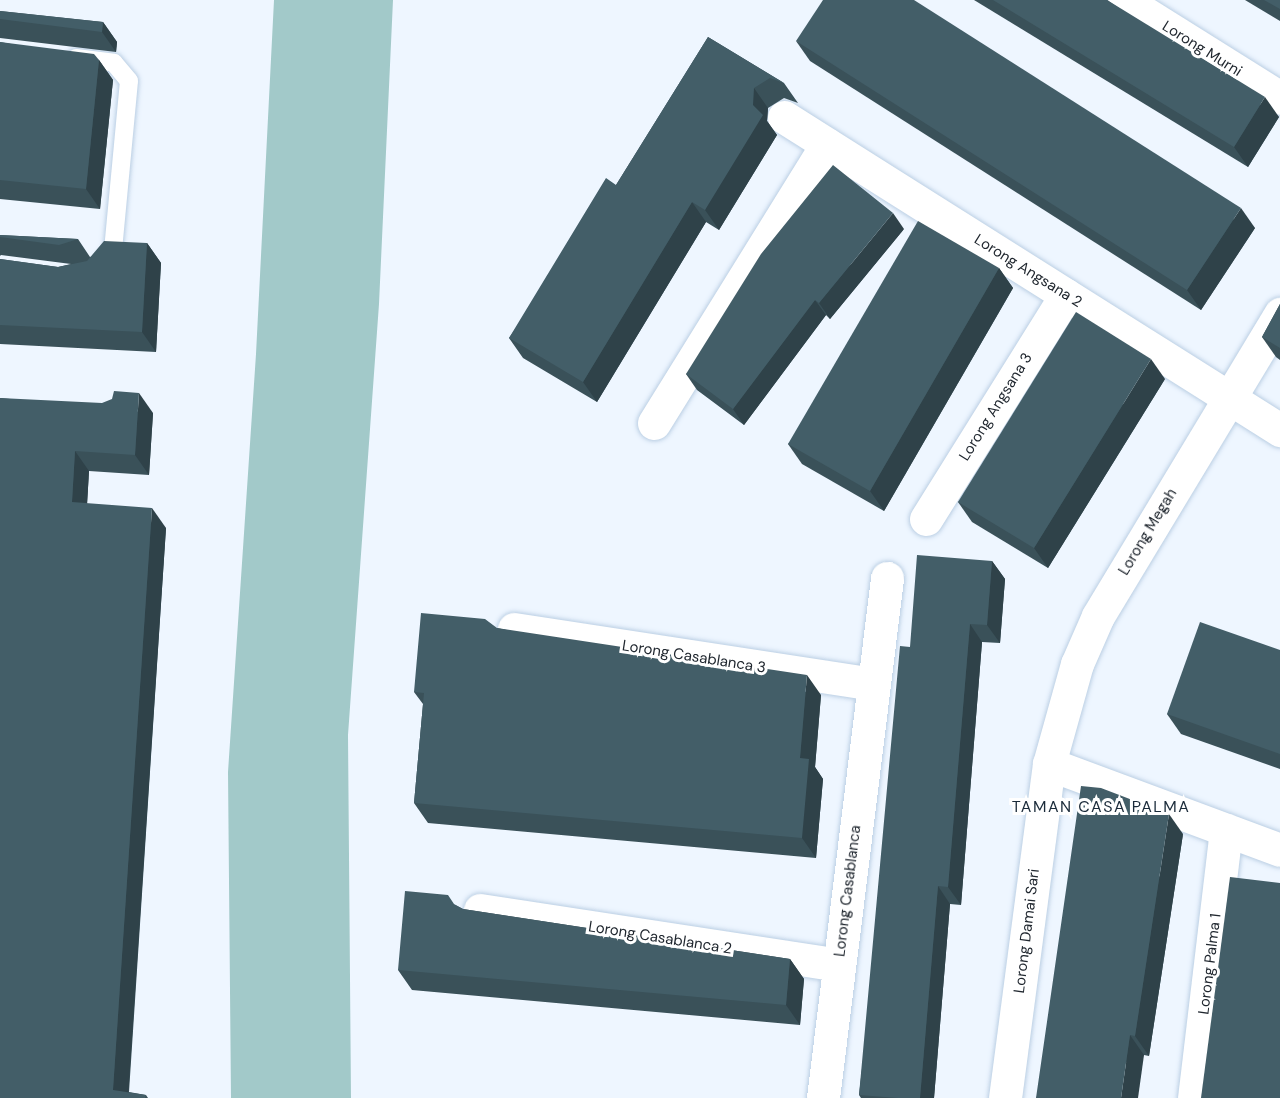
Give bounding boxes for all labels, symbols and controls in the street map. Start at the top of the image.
street label: Lorong Murni [1159,17,1245,81]
street label: Lorong Angsana 2 [971,231,1085,311]
street label: Lorong Angsana 3 [956,350,1036,464]
street label: Lorong Megah [1115,485,1181,579]
street label: Lorong Casablanca 3 [621,637,767,677]
district label: TAMAN CASA PALMA [1012,797,1190,817]
street label: Lorong Casablanca [831,824,865,958]
street label: Lorong Damai Sari [1010,868,1044,994]
street label: Lorong Palma 1 [1195,912,1225,1016]
street label: Lorong Casablanca 2 [587,918,733,958]

